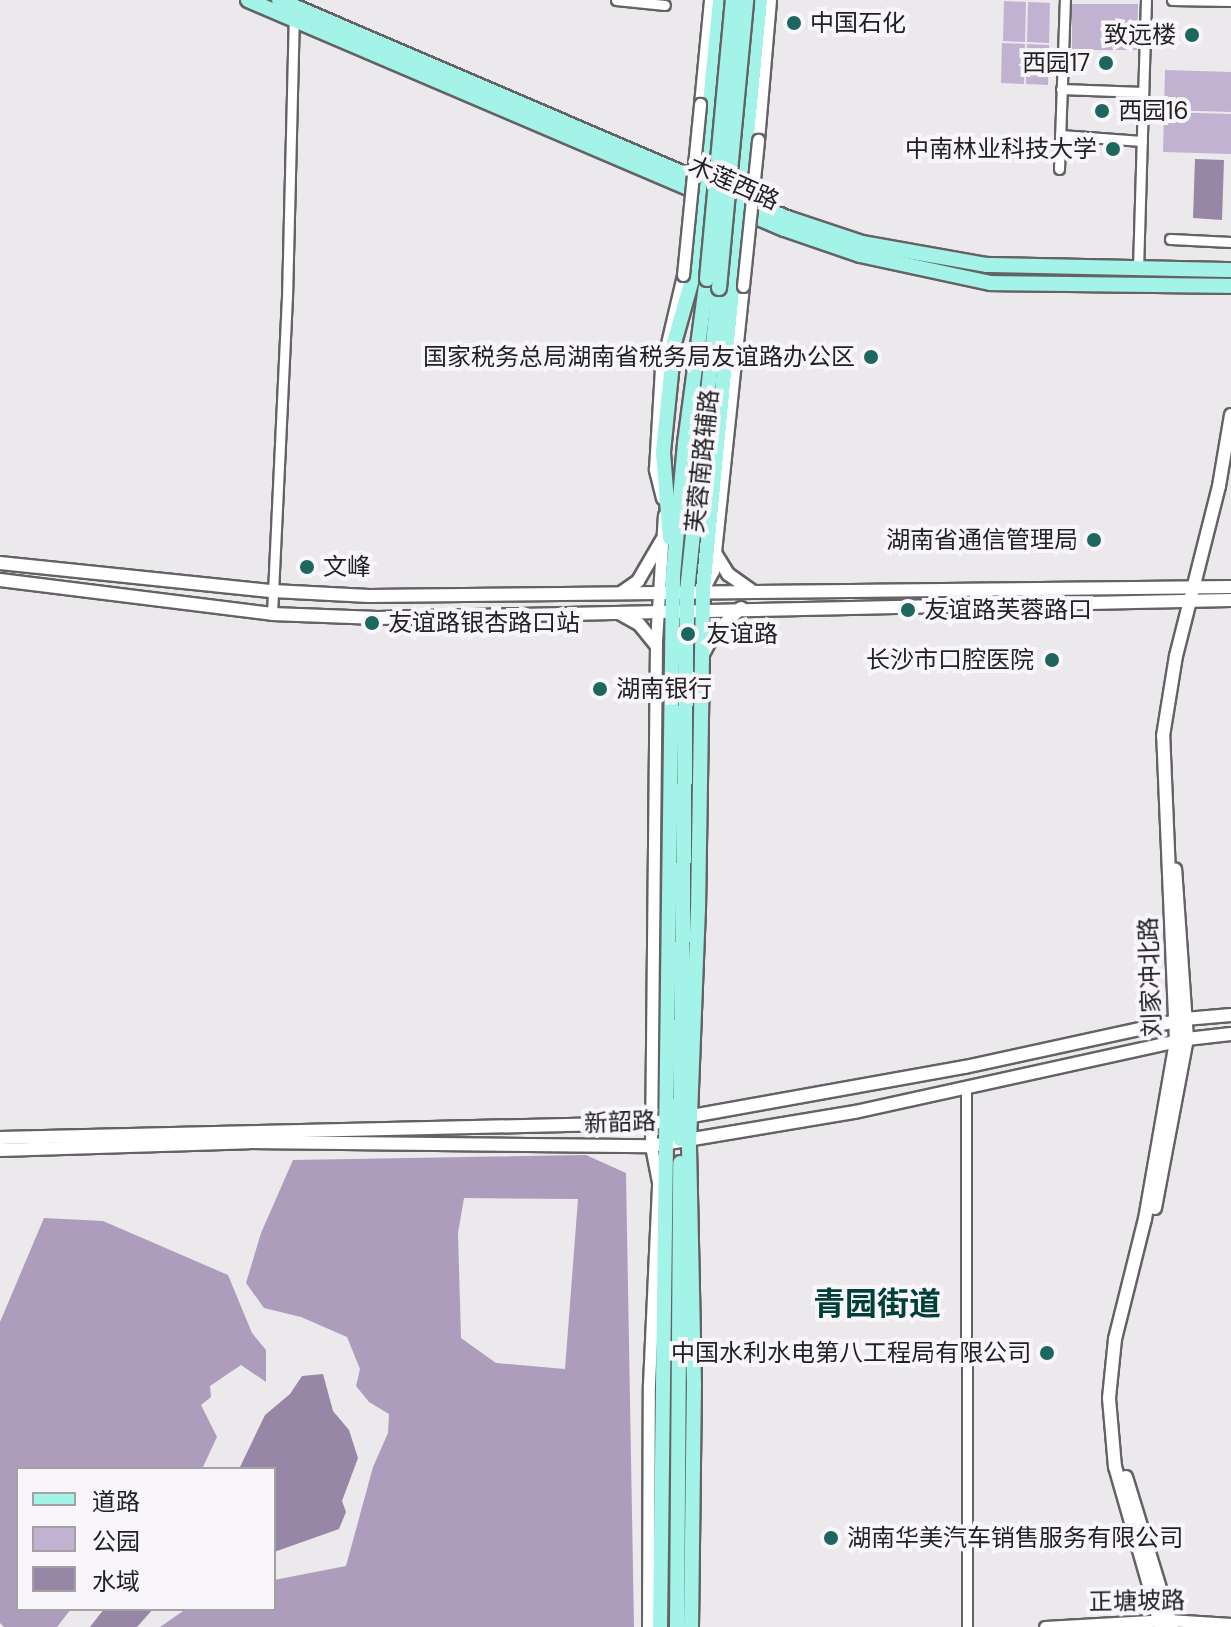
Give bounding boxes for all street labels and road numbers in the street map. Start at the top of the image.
street label: 木莲西路 [684,150,784,216]
street label: 芙蓉南路辅路 [680,388,724,534]
street label: 刘家冲北路 [1134,917,1166,1037]
street label: 新韶路 [584,1106,656,1138]
street label: 正塘坡路 [1089,1586,1185,1616]

